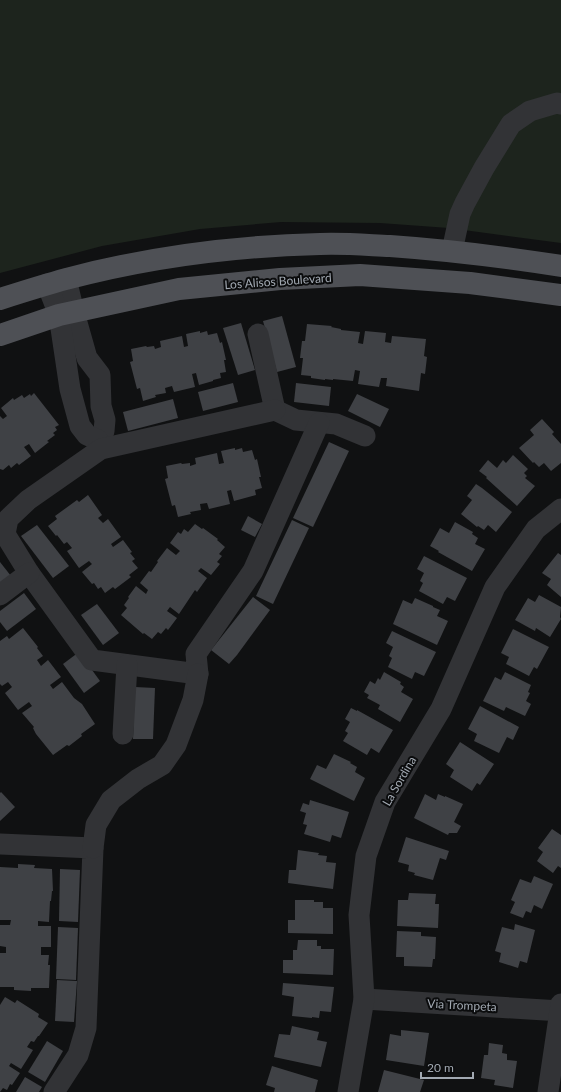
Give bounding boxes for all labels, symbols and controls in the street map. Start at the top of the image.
street label: Los Alisos Boulevard [224,270,332,292]
street label: La Sordina [379,753,419,809]
street label: Via Trompeta [427,996,497,1014]
scale bar [421,1054,473,1080]
text: 20 m [427,1060,454,1075]

